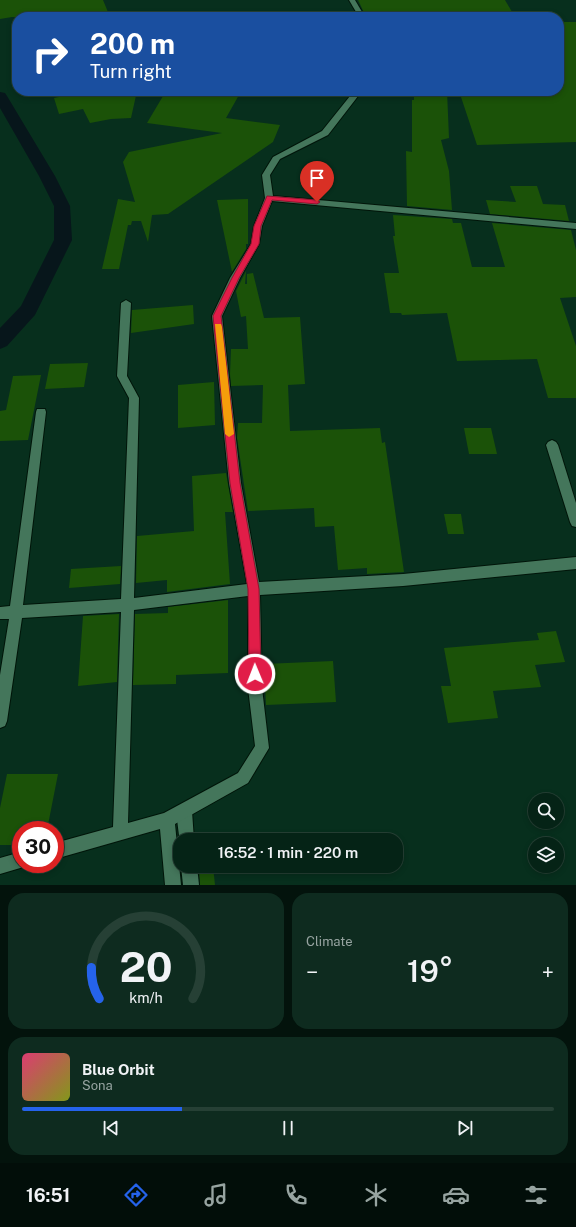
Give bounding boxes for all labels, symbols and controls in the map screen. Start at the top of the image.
text: 200 m [90,27,175,60]
icon: right [24,28,76,80]
text: Turn right [90,61,172,82]
pin [300,161,334,202]
icon: arrive [306,167,328,189]
position arrow [234,653,276,695]
map controls [528,793,564,873]
button: search [528,793,564,829]
speed limit sign: 30 [12,821,64,873]
button: layers [528,837,564,873]
text: 16:52 · 1 min · 220 m [218,844,358,861]
text: Climate [306,934,353,949]
text: 20 [119,942,173,991]
text: 19° [407,953,453,989]
text: − [306,959,318,985]
text: + [542,959,554,985]
text: km/h [129,989,163,1006]
text: Blue Orbit [82,1061,155,1078]
text: Sona [82,1078,113,1093]
icon: previous [100,1117,122,1139]
icon: pause [277,1117,299,1139]
icon: next [454,1117,476,1139]
icon: directions [122,1181,150,1209]
icon: music [202,1181,230,1209]
icon: phone [282,1181,310,1209]
icon: climate [362,1181,390,1209]
icon: car [442,1181,470,1209]
icon: filters [522,1181,550,1209]
text: 16:51 [26,1185,70,1206]

